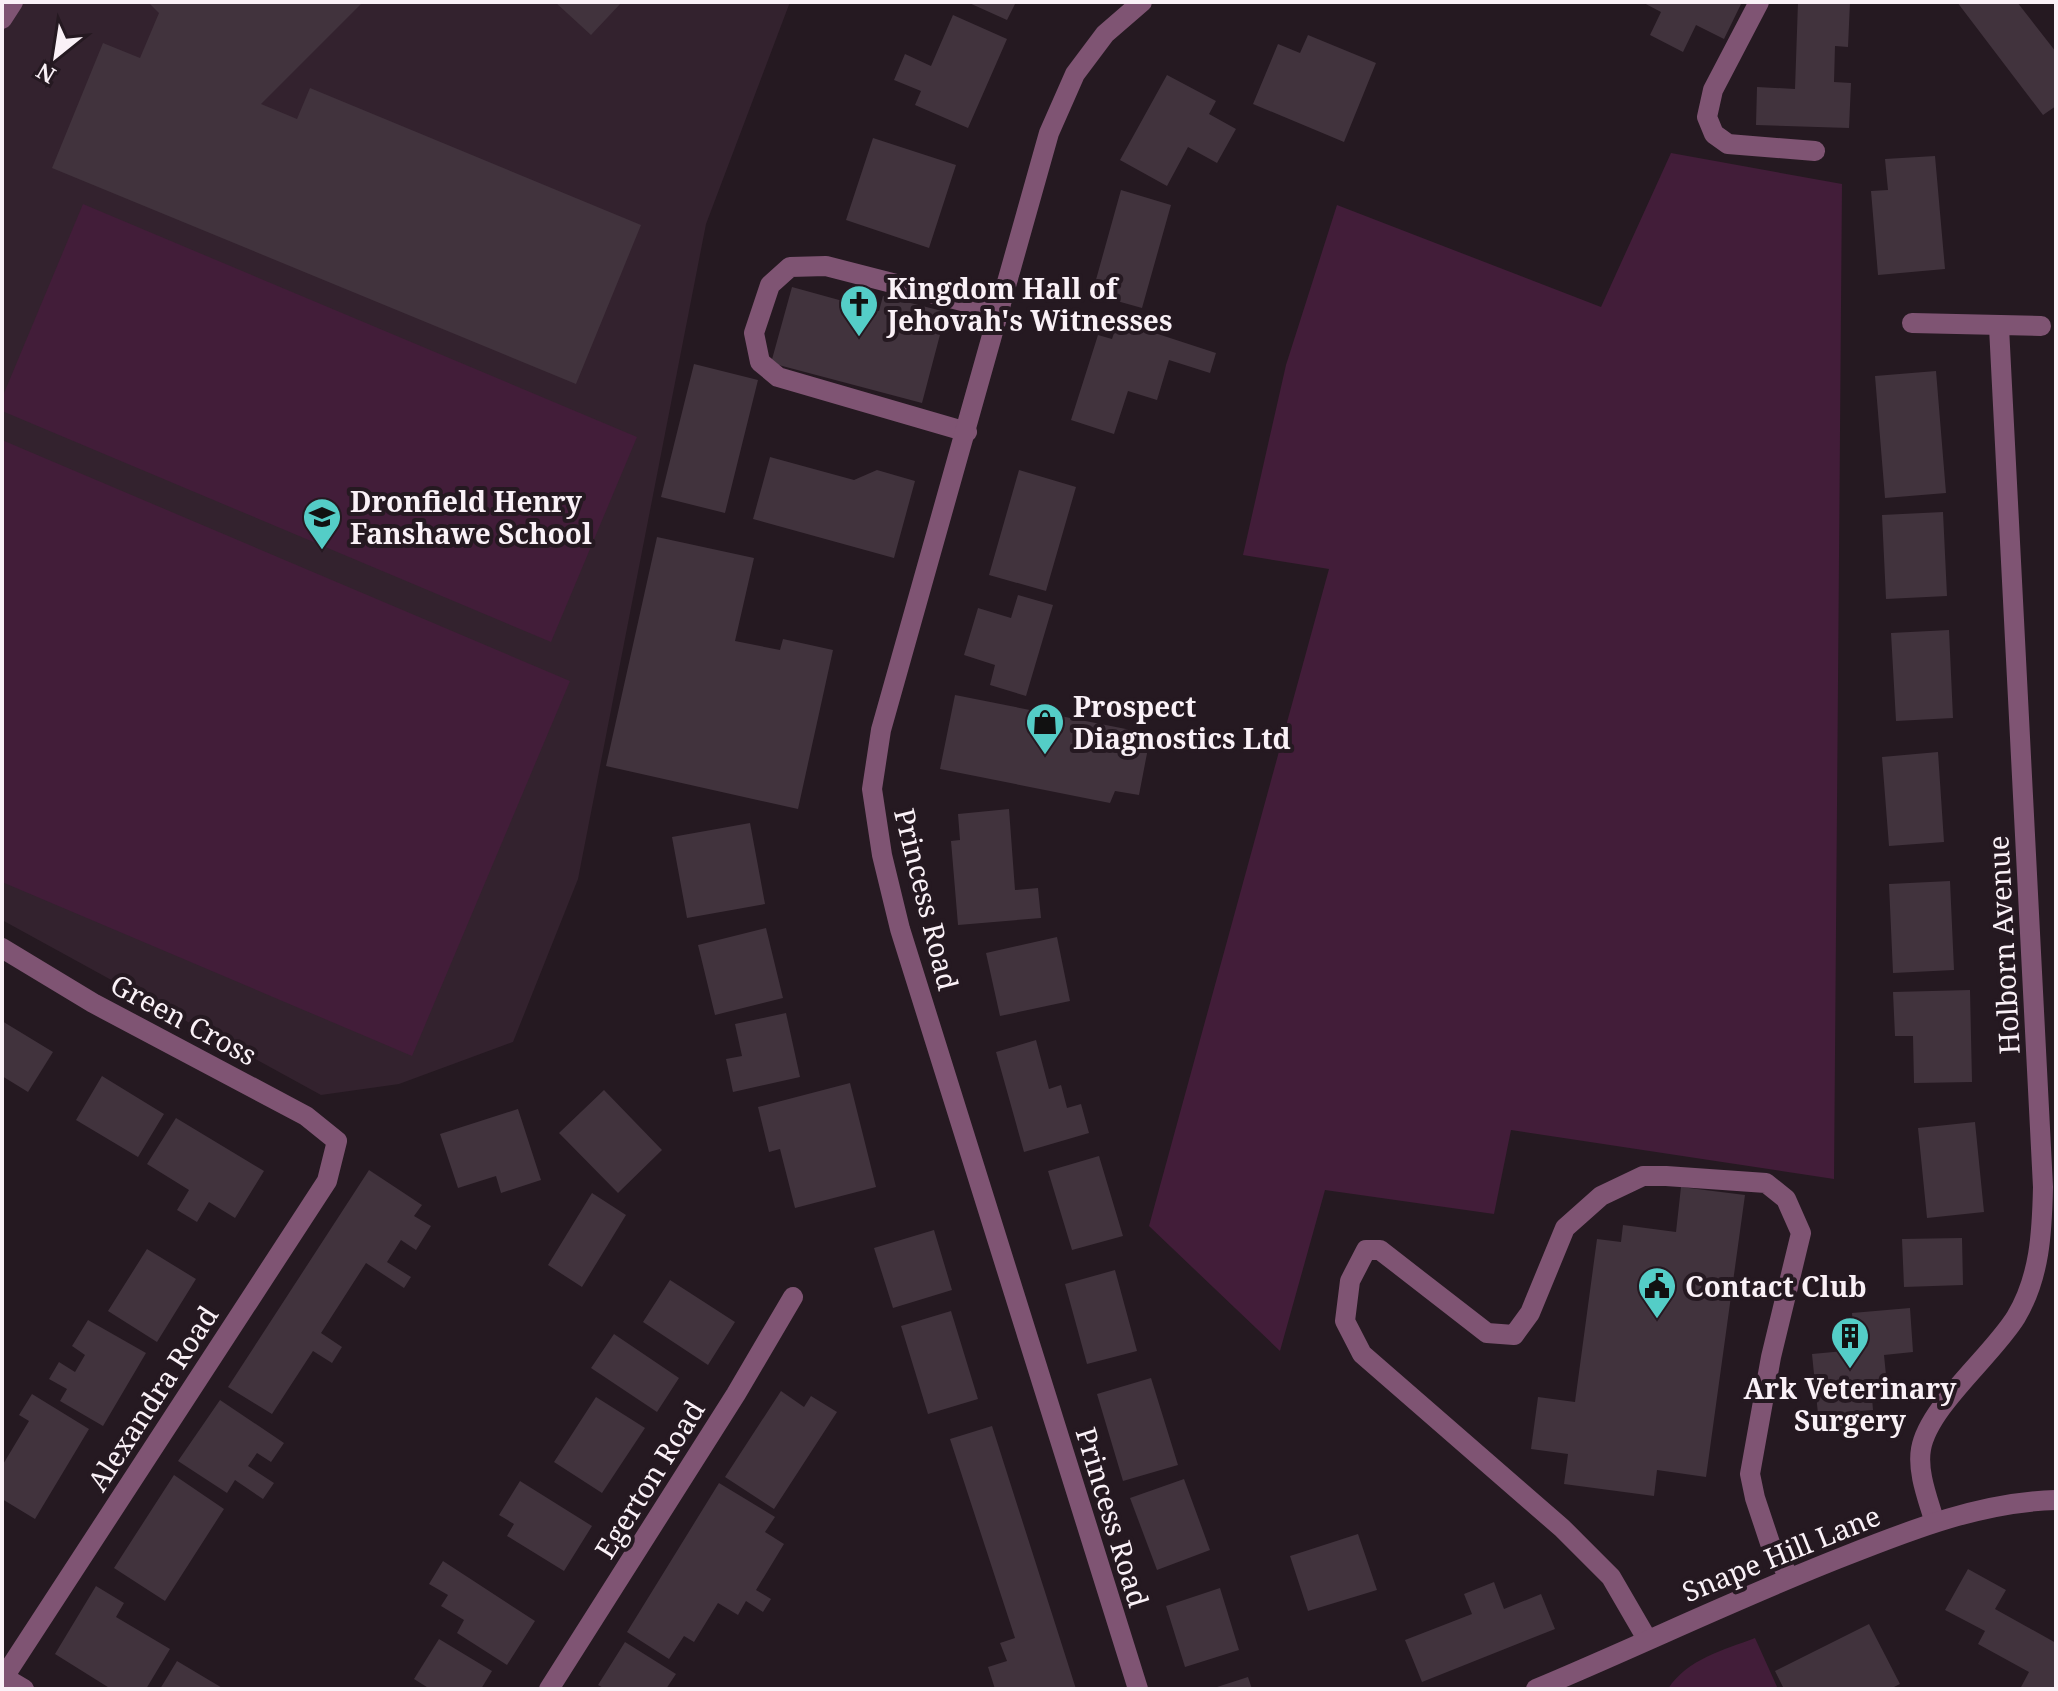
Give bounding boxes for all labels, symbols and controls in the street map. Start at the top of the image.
north arrow [16,16,96,96]
text: N [30,57,61,92]
place label: Kingdom Hall of Jehovah's Witnesses [886,269,1172,339]
church icon: Kingdom Hall of Jehovah's Witnesses [838,283,880,338]
place label: Dronfield Henry Fanshawe School [350,482,592,552]
school or university icon: Dronfield Henry Fanshawe School [301,496,343,551]
place label: Prospect Diagnostics Ltd [1073,687,1291,757]
shop icon: Prospect Diagnostics Ltd [1024,701,1066,756]
street label: Princess Road [886,804,968,994]
street label: Holborn Avenue [1978,835,2028,1055]
street label: Green Cross [104,965,264,1073]
public building icon: Contact Club [1636,1265,1678,1320]
place label: Contact Club [1685,1267,1867,1305]
street label: Alexandra Road [78,1298,226,1498]
building icon: Ark Veterinary Surgery [1829,1315,1871,1370]
place label: Ark Veterinary Surgery [1744,1369,1957,1439]
street label: Egerton Road [585,1393,713,1565]
street label: Princess Road [1068,1423,1158,1611]
street label: Snape Hill Lane [1676,1496,1886,1610]

